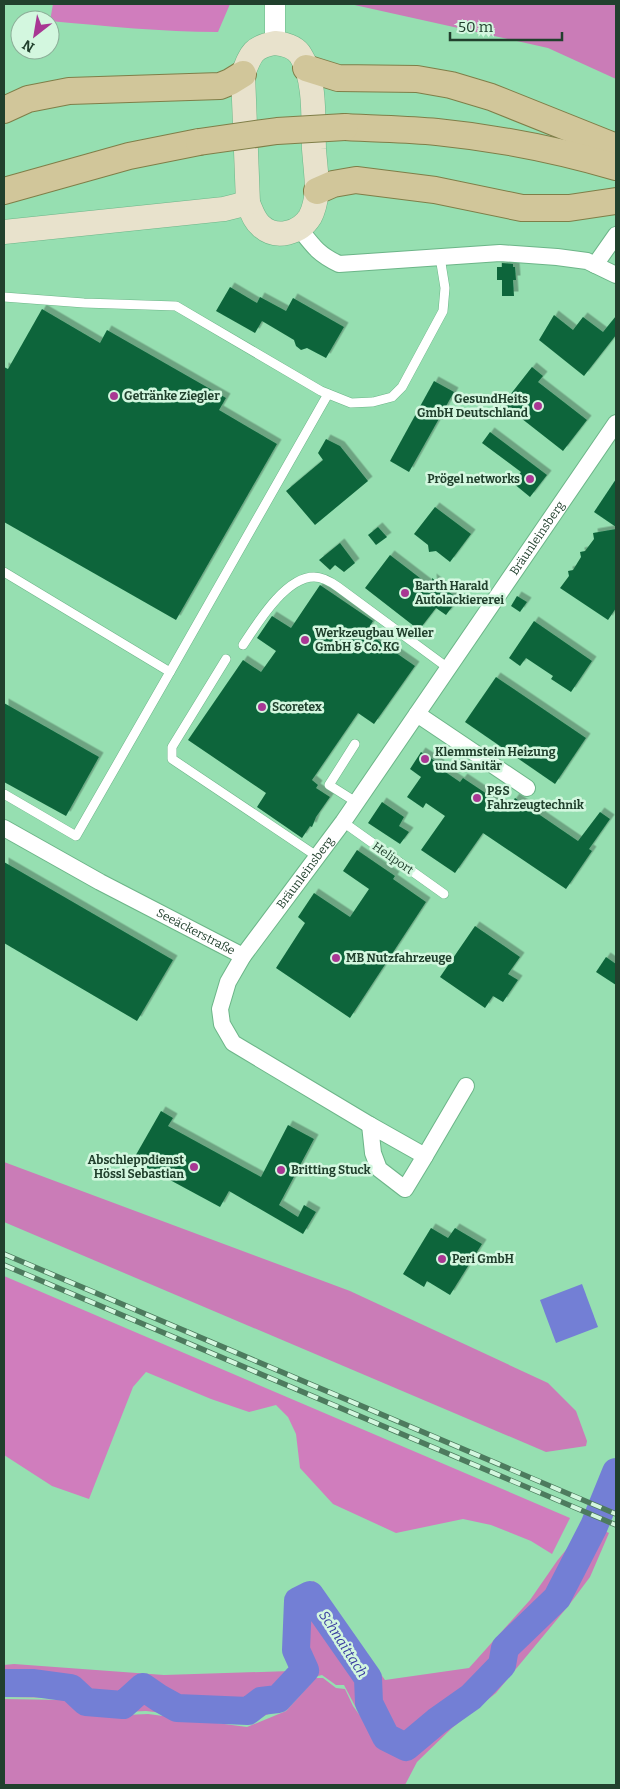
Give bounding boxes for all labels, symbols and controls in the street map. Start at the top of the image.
north arrow [10,10,60,60]
scale bar [450,10,562,42]
text: 50 m [458,18,494,36]
text: N [19,36,38,56]
place label: Getränke Ziegler [124,389,220,403]
marker: Getränke Ziegler [108,390,120,402]
place label: GesundHeits GmbH Deutschland [417,392,529,420]
marker: GesundHeits GmbH Deutschland [532,400,544,412]
place label: Prögel networks [427,472,520,486]
marker: Prögel networks [524,473,536,485]
street label: Bräunleinsberg [507,498,568,578]
place label: Barth Harald Autolackiererei [415,579,504,607]
marker: Barth Harald Autolackiererei [399,587,411,599]
place label: Werkzeugbau Weller GmbH & Co. KG [315,626,434,654]
marker: Werkzeugbau Weller GmbH & Co. KG [299,634,311,646]
place label: Scoretex [272,700,322,714]
marker: Scoretex [256,701,268,713]
place label: Klemmstein Heizung und Sanitär [435,745,556,773]
marker: Klemmstein Heizung und Sanitär [419,753,431,765]
place label: P&S Fahrzeugtechnik [487,784,585,812]
marker: P&S Fahrzeugtechnik [471,792,483,804]
street label: Bräunleinsberg [274,834,337,911]
street label: Heliport [370,839,417,877]
street label: Seeäckerstraße [154,905,238,958]
place label: MB Nutzfahrzeuge [346,951,452,965]
marker: MB Nutzfahrzeuge [330,952,342,964]
place label: Abschleppdienst Hössl Sebastian [88,1153,184,1181]
marker: Abschleppdienst Hössl Sebastian [188,1161,200,1173]
place label: Britting Stuck [291,1163,372,1177]
marker: Britting Stuck [275,1164,287,1176]
place label: Peri GmbH [452,1252,514,1266]
marker: Peri GmbH [436,1253,448,1265]
water label: Schnaittach [315,1608,371,1680]

